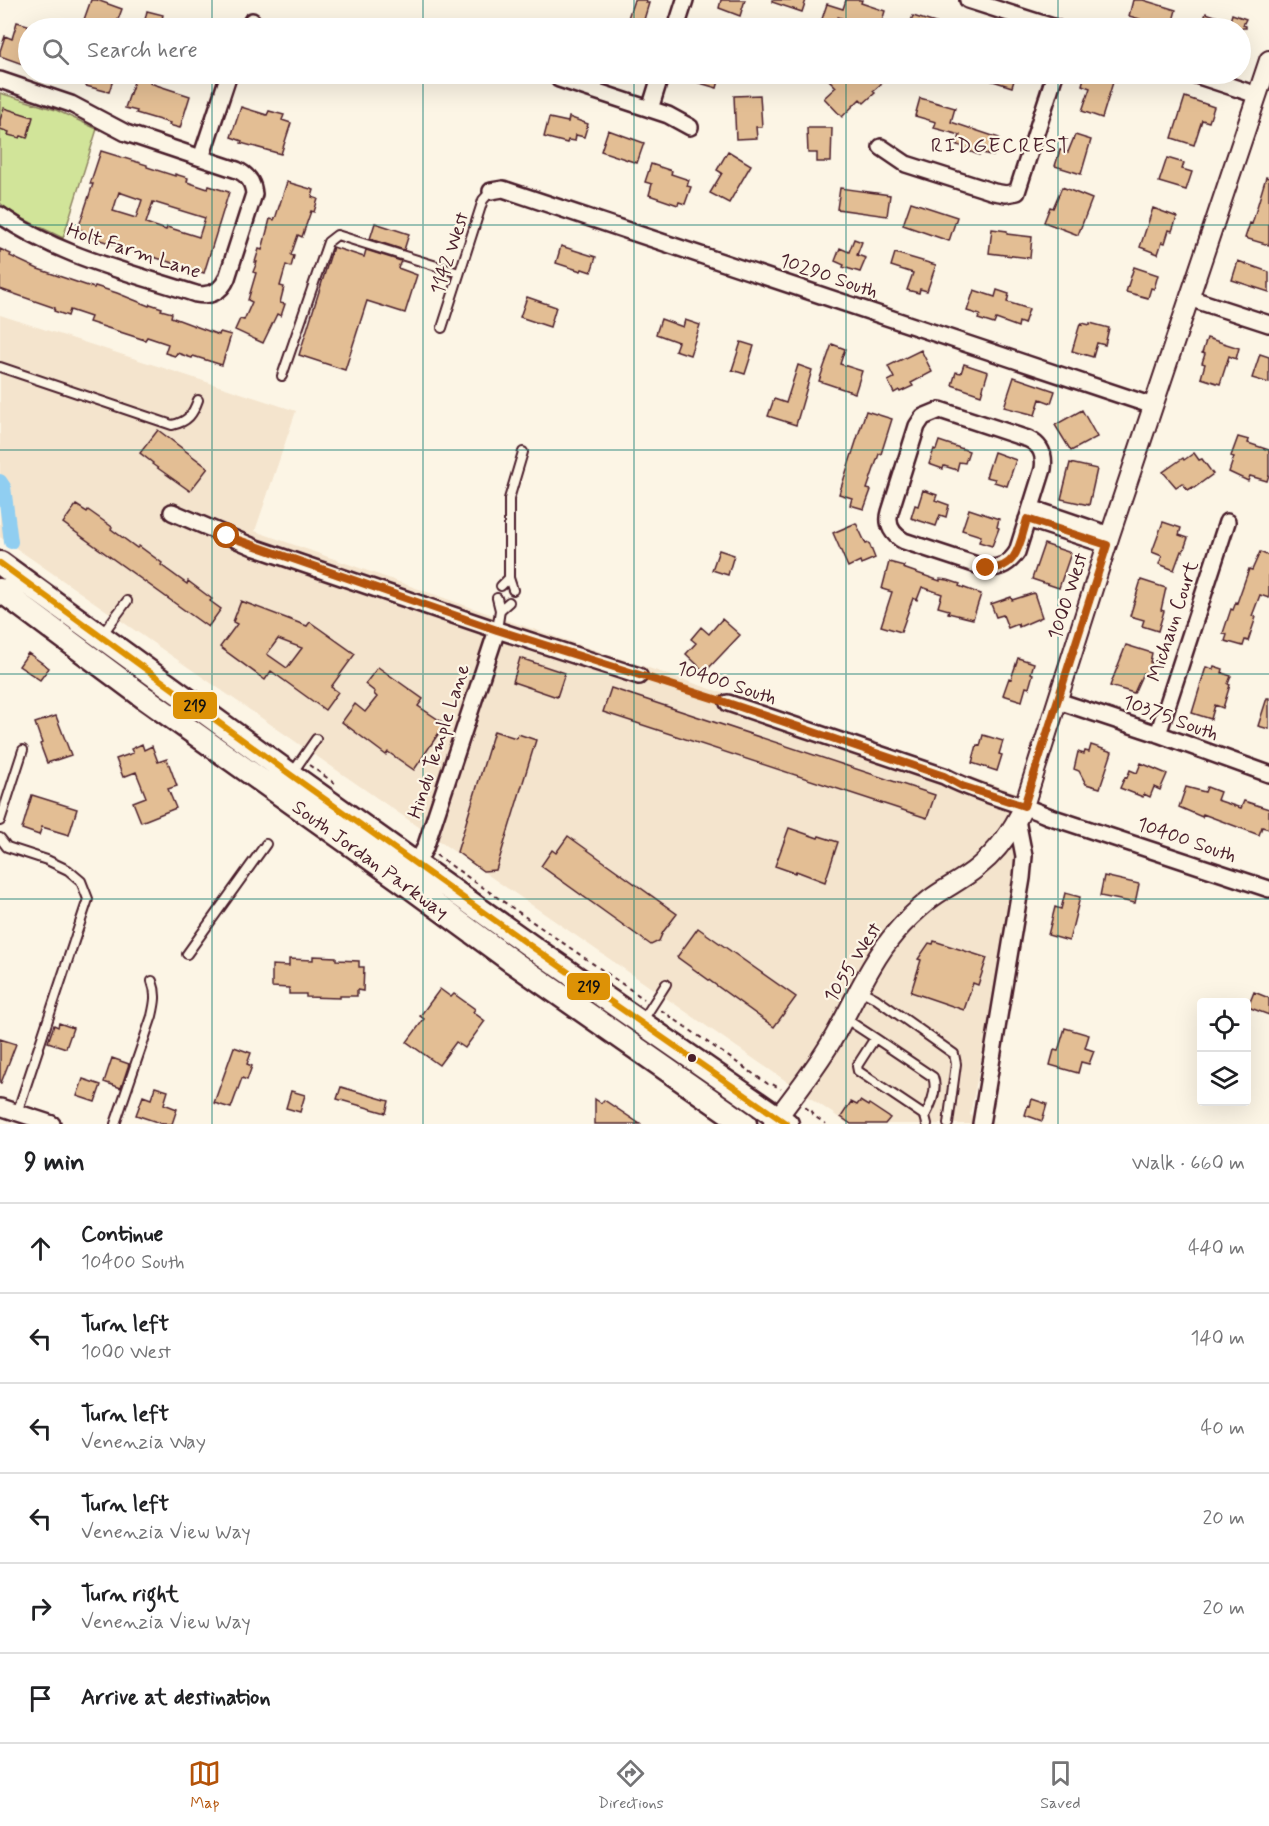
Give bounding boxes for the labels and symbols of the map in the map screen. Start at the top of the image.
district label: RIDGECREST [931,132,1071,160]
street label: 1142 West [424,208,477,298]
street label: Holt Farm Lane [63,217,204,286]
street label: 10290 South [776,247,881,306]
route start [213,522,239,548]
street label: 1000 West [1042,549,1095,643]
route end [972,554,998,580]
street label: Michaun Court [1141,557,1206,685]
street label: 10400 South [673,655,780,712]
street label: Hindu Temple Lane [402,661,477,822]
street label: 10375 South [1119,689,1222,748]
line badge: 219 [172,691,218,720]
text: 219 [183,696,207,717]
street label: South Jordan Parkway [286,794,454,926]
street label: 10400 South [1133,811,1240,870]
street label: 1055 West [818,917,889,1008]
line badge: 219 [566,972,611,1001]
text: 219 [577,977,601,998]
unlabelled marker [686,1052,698,1064]

